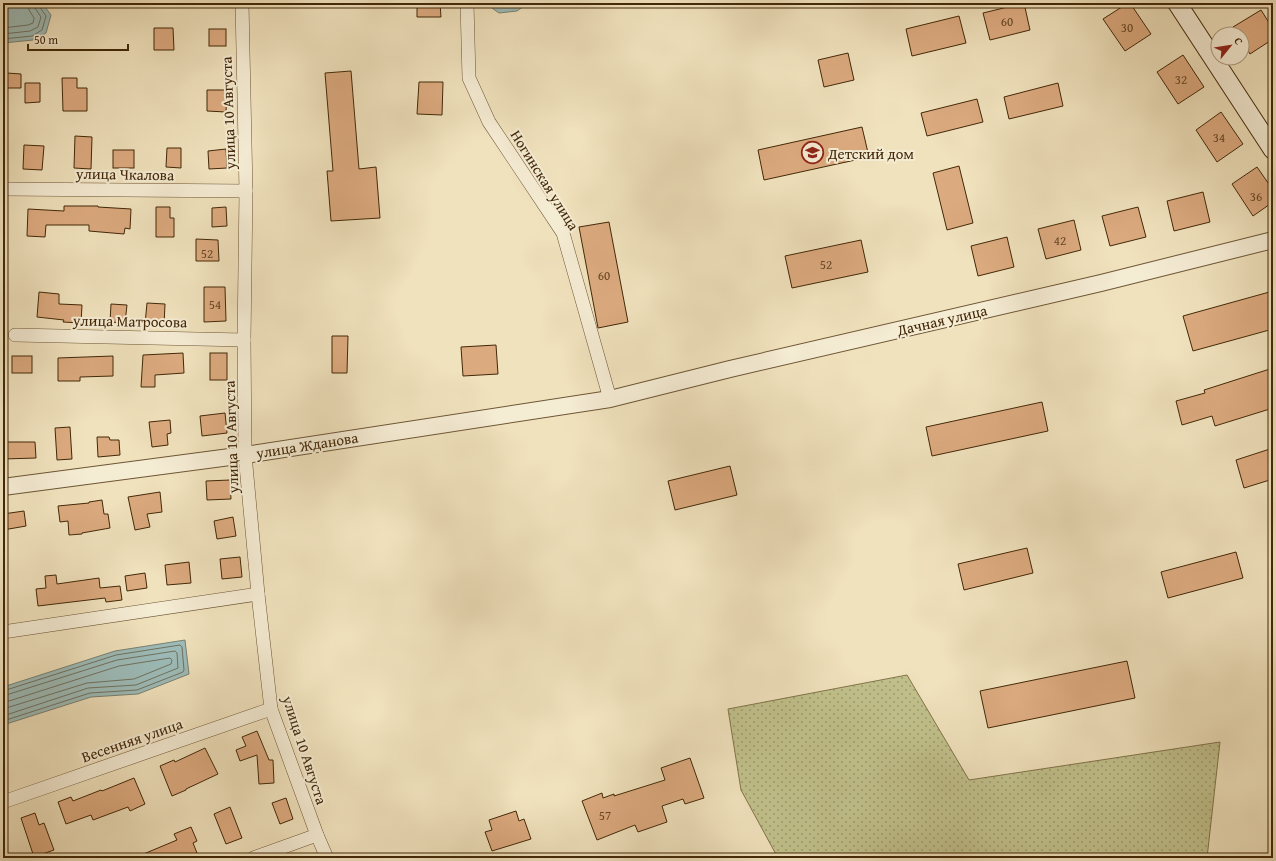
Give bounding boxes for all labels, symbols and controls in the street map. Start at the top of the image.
house number: 60 [1001,12,1013,31]
house number: 30 [1121,18,1133,37]
scale bar [28,26,128,52]
north arrow [1210,26,1250,66]
text: 50 m [34,31,58,48]
text: С [1230,34,1247,48]
street label: улица 10 Августа [216,55,240,171]
house number: 32 [1175,70,1187,89]
street label: Ногинская улица [506,126,585,235]
house number: 34 [1213,128,1225,147]
school or university icon: Детский дом [800,140,826,166]
place label: Детский дом [827,143,914,164]
street label: улица Чкалова [75,163,175,185]
house number: 36 [1250,187,1262,206]
house number: 42 [1054,231,1066,250]
house number: 52 [201,244,213,263]
house number: 52 [820,255,832,274]
house number: 60 [598,266,610,285]
house number: 54 [209,295,221,314]
street label: Дачная улица [894,299,990,341]
street label: улица Матросова [72,309,188,333]
street label: улица 10 Августа [219,379,243,495]
street label: улица Жданова [253,426,360,464]
street label: улица 10 Августа [277,692,333,808]
street label: Весенняя улица [79,713,186,767]
house number: 57 [599,806,611,825]

